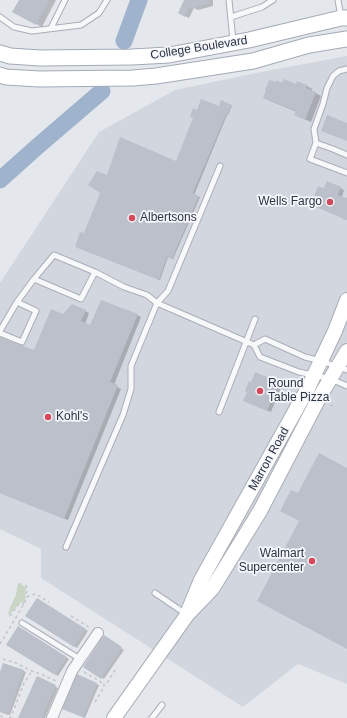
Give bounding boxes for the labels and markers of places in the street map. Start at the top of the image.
place label: Wells Fargo [258,195,322,209]
marker: Wells Fargo [325,197,335,207]
place label: Albertsons [140,211,197,225]
marker: Albertsons [127,213,137,223]
place label: Round Table Pizza [268,377,329,405]
marker: Round Table Pizza [255,386,265,396]
place label: Kohl's [56,410,88,424]
marker: Kohl's [43,412,53,422]
place label: Walmart Supercenter [239,547,304,575]
marker: Walmart Supercenter [307,556,317,566]

